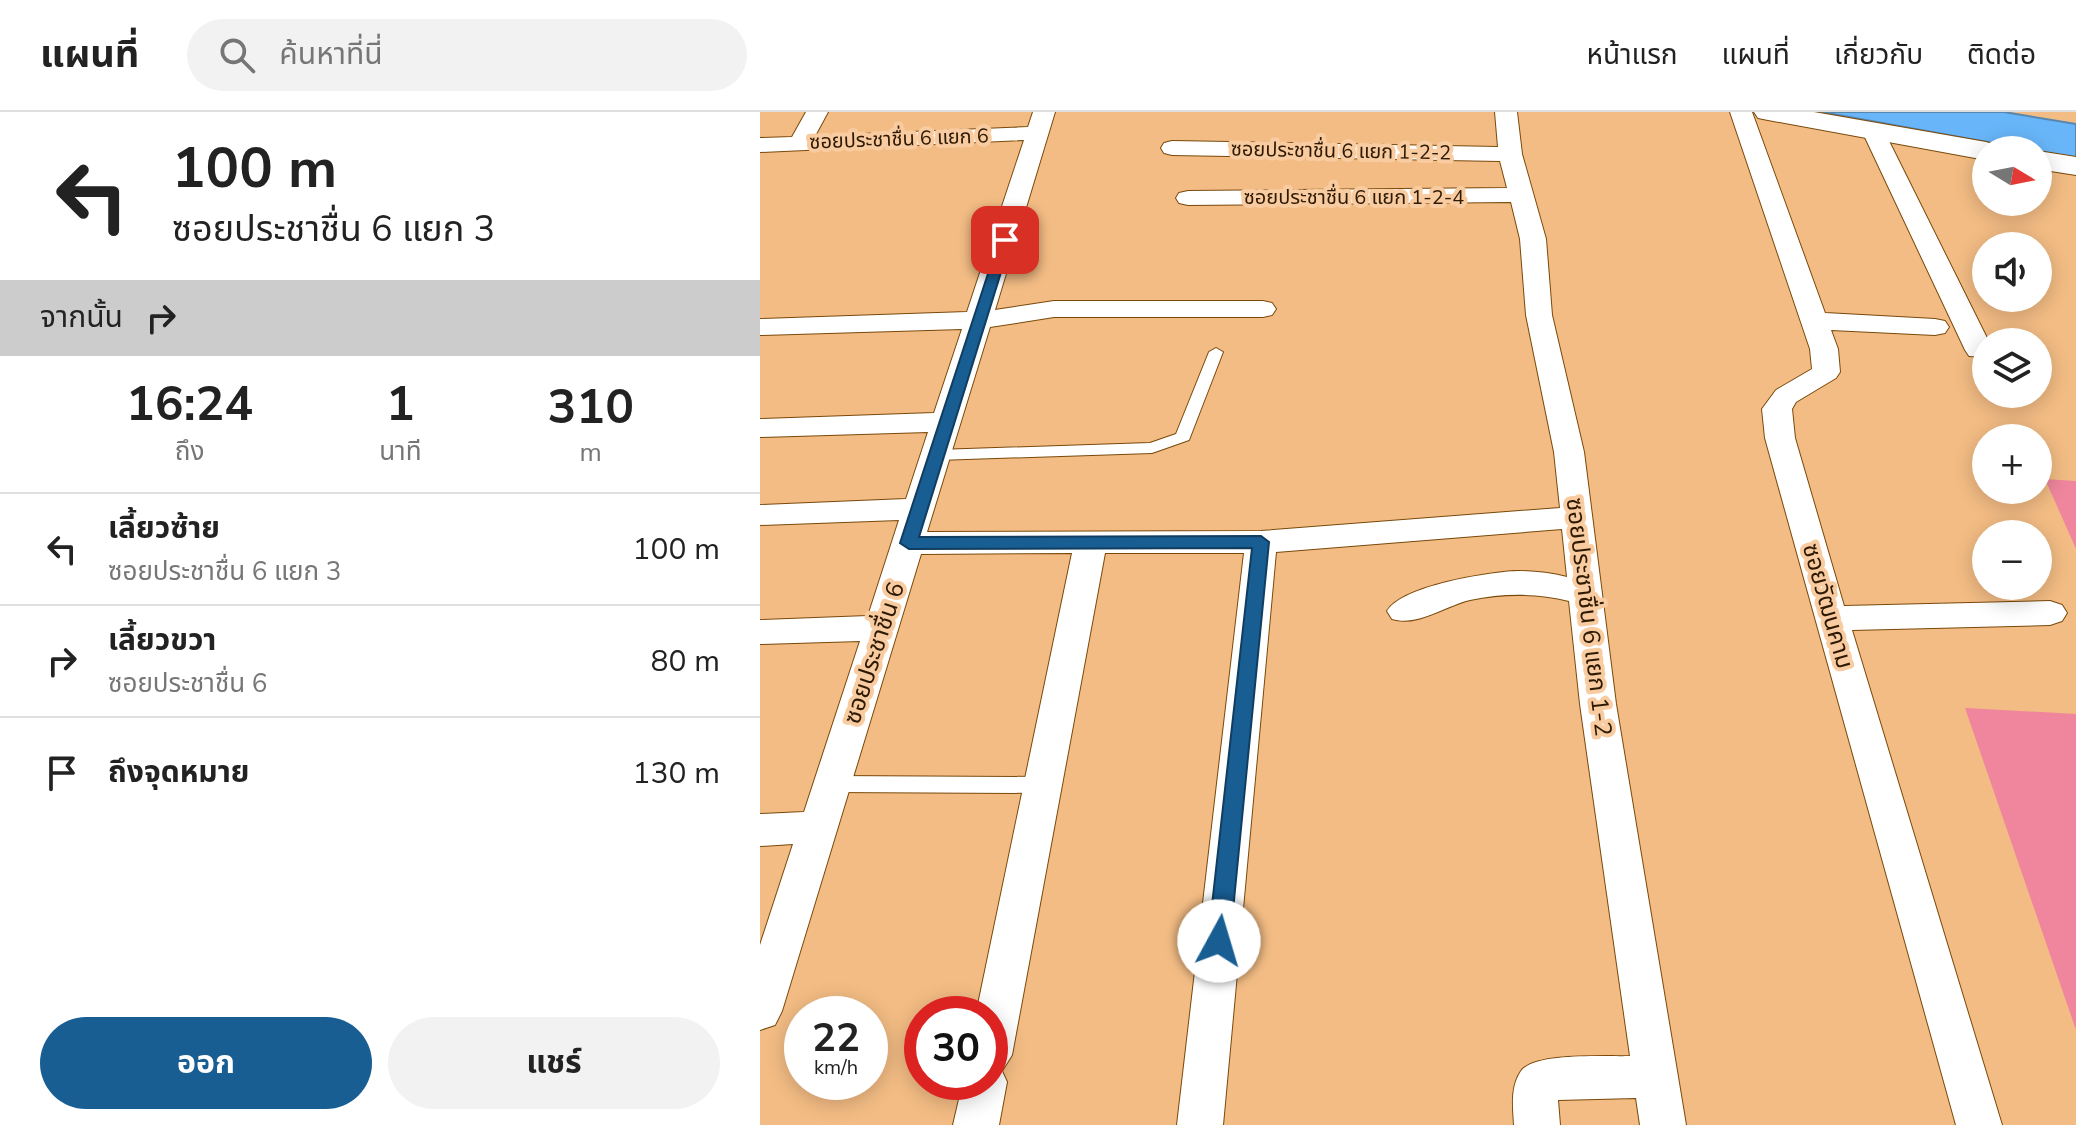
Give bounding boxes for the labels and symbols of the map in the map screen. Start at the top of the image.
street label: ซอยประชาชื่น 6 แยก 6 [809,121,989,156]
street label: ซอยประชาชื่น 6 แยก 1-2-2 [1231,135,1451,166]
north arrow [1972,136,2052,216]
street label: ซอยประชาชื่น 6 แยก 1-2-4 [1244,183,1464,211]
pin [971,206,1039,274]
street label: ซอยประชาชื่น 6 แยก 1-2 [1558,496,1620,738]
street label: ซอยวัฒนคาม [1795,540,1861,672]
street label: ซอยประชาชื่น 6 [835,578,912,728]
position arrow [1177,899,1261,983]
speed limit sign: 30 [904,996,1008,1100]

